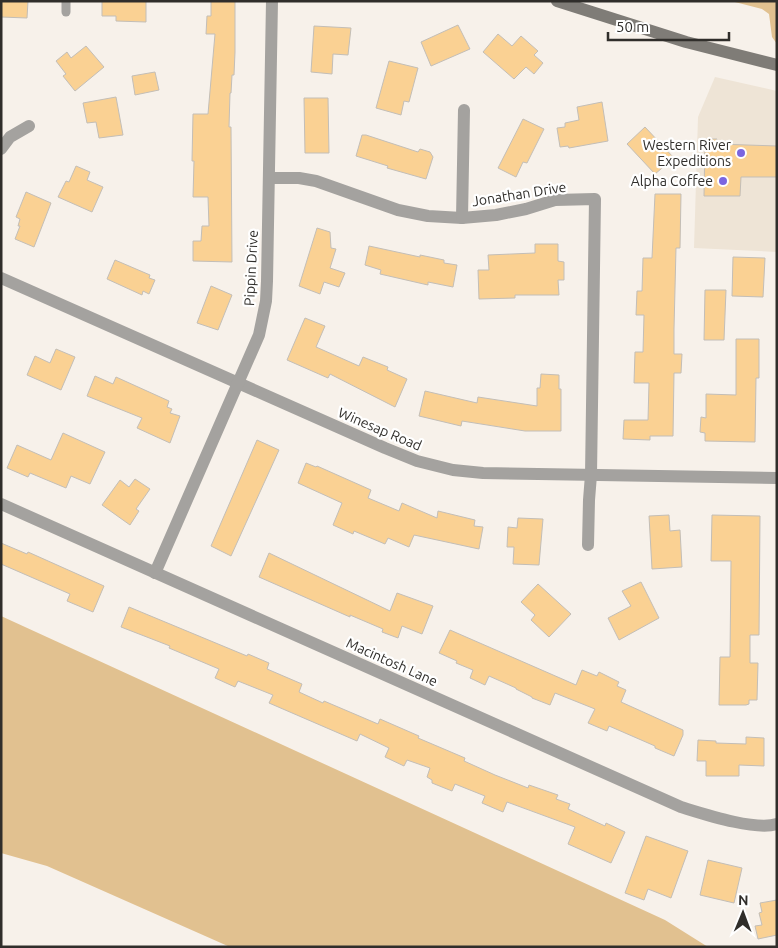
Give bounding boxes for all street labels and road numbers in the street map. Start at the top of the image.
street label: Jonathan Drive [471,179,567,209]
street label: Pippin Drive [241,230,261,306]
street label: Winesap Road [336,404,424,454]
street label: Macintosh Lane [344,635,440,689]

